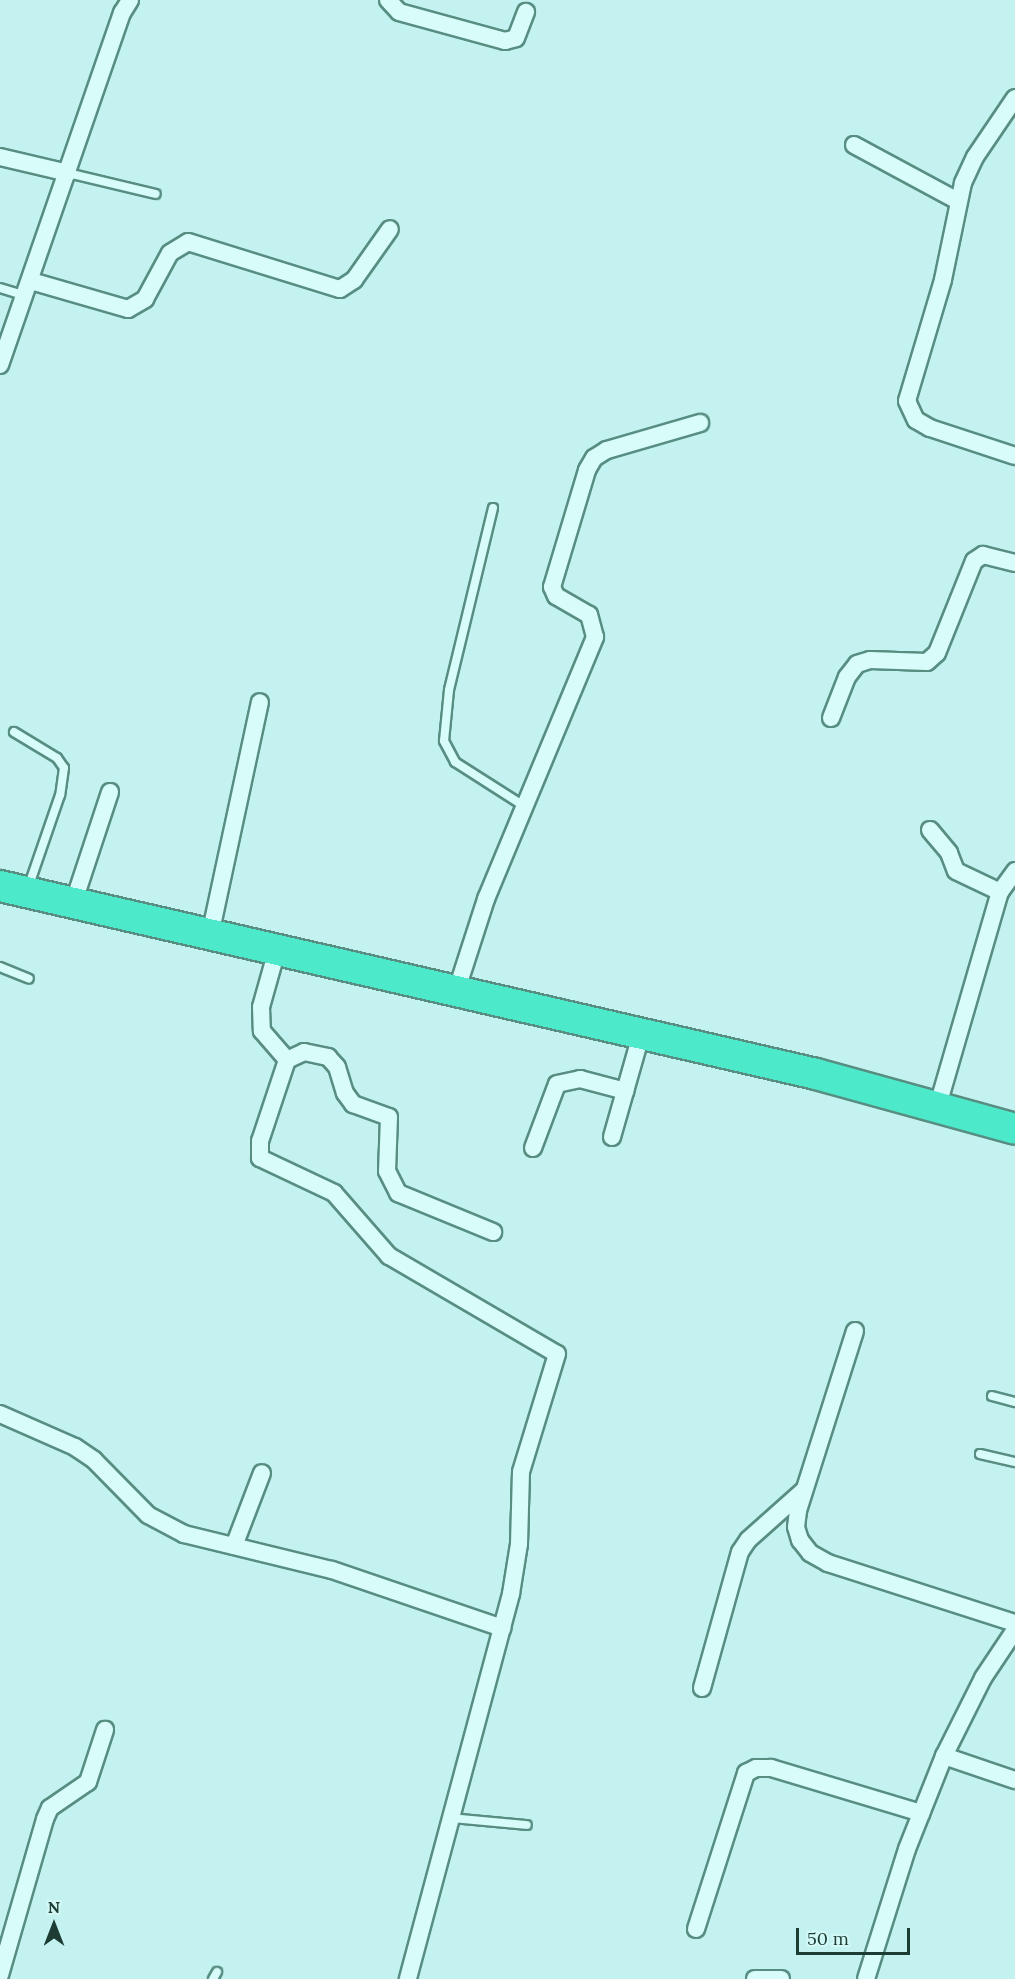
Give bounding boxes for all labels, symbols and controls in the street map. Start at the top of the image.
north arrow [24,1895,84,1955]
text: N [48,1897,60,1917]
scale bar [799,1916,913,1954]
text: 50 m [807,1927,849,1950]

